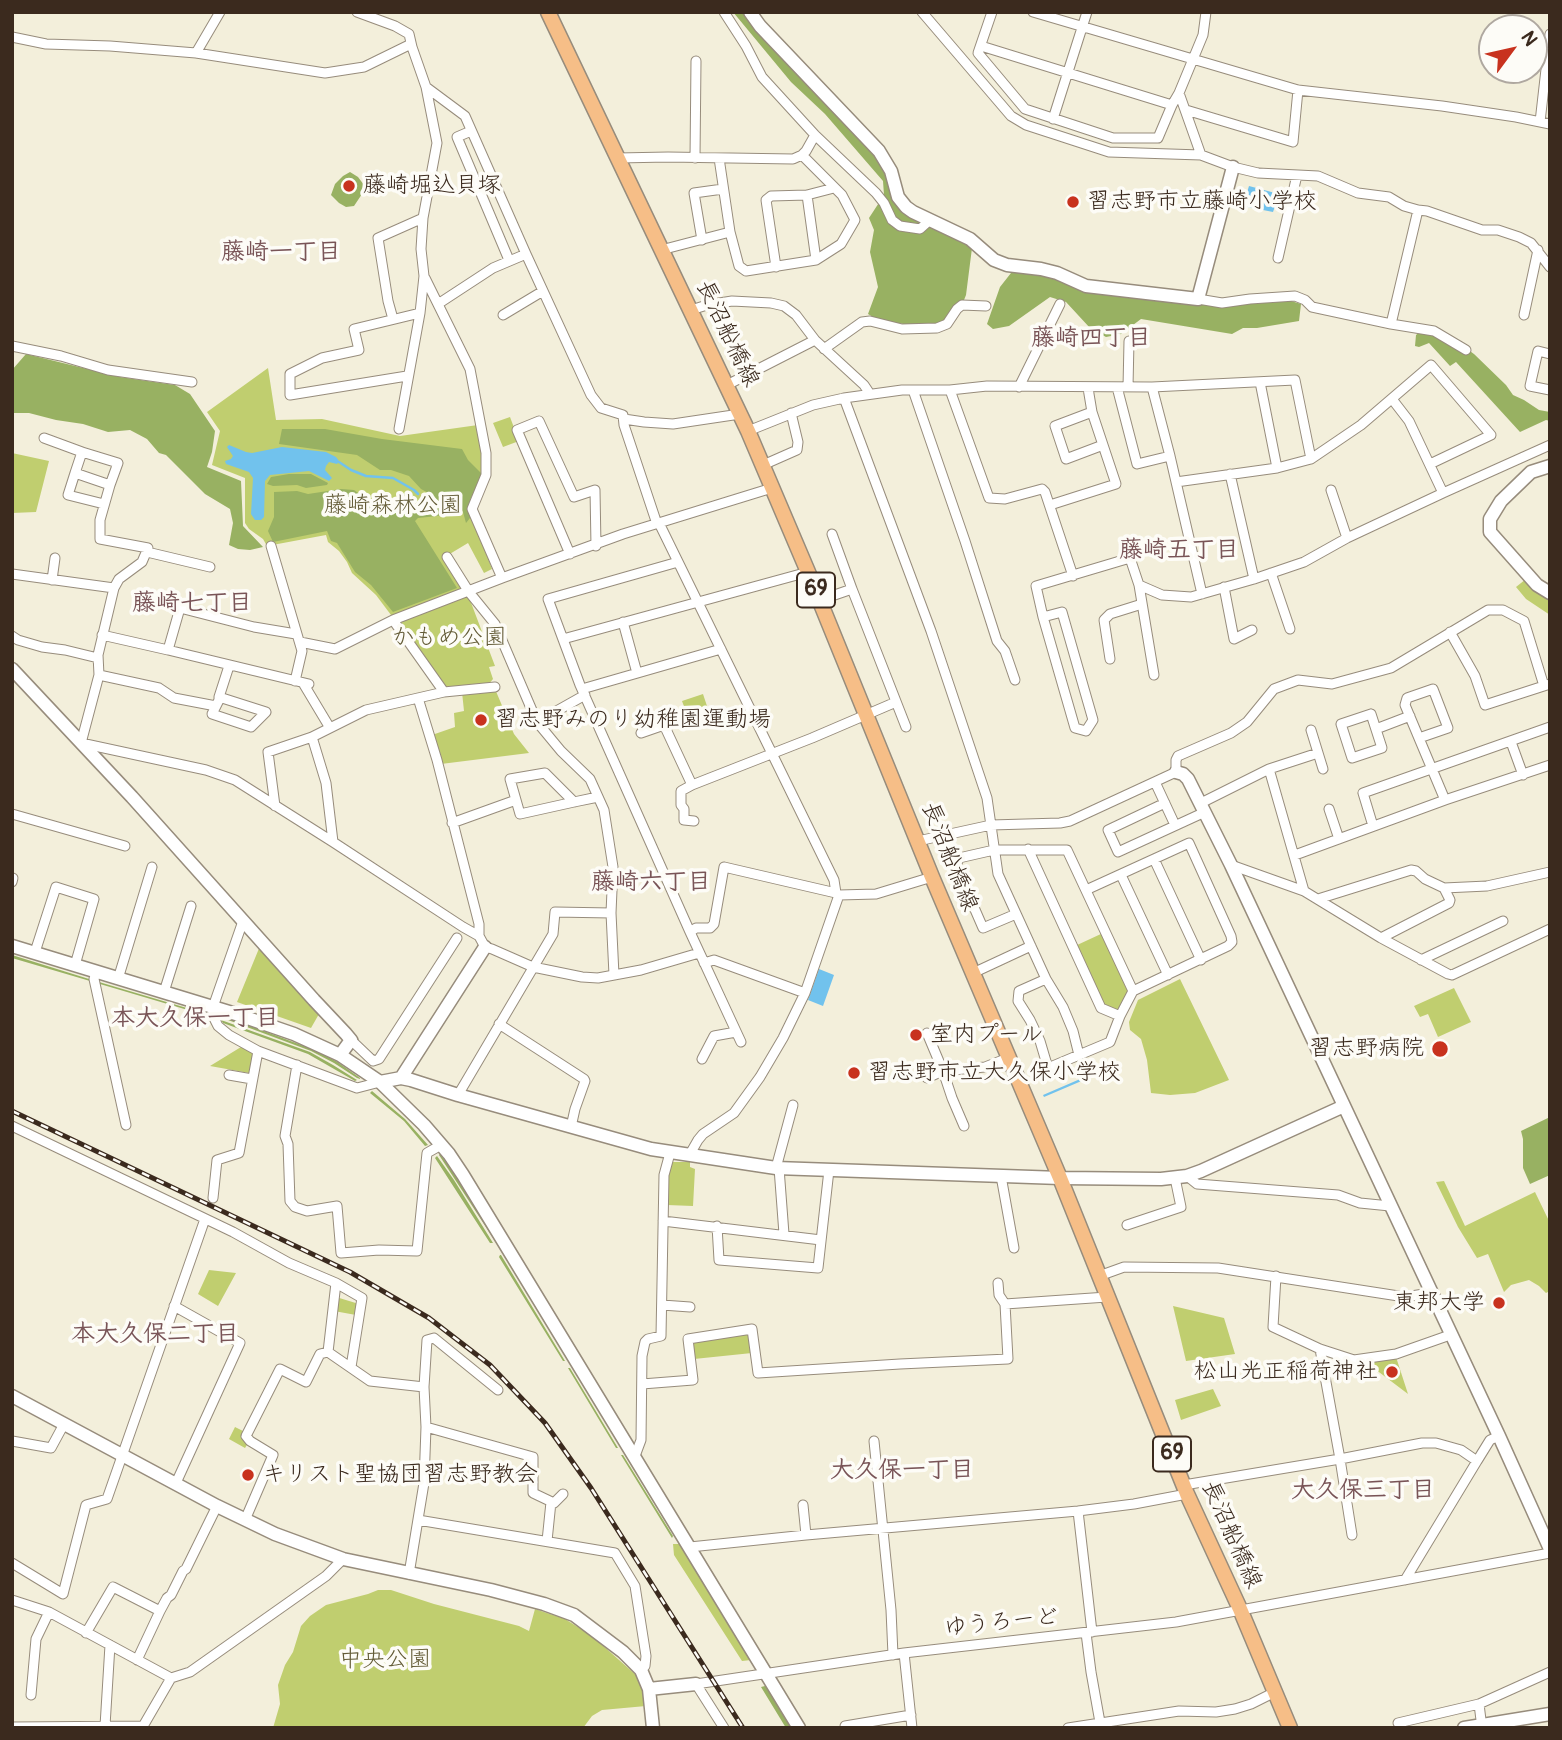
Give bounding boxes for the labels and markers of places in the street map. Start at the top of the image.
place label: 藤崎堀込貝塚 [363,172,501,200]
marker: 藤崎堀込貝塚 [341,178,357,194]
place label: 習志野市立藤崎小学校 [1087,188,1317,216]
marker: 習志野市立藤崎小学校 [1065,194,1081,210]
place label: 習志野みのり幼稚園運動場 [495,706,771,734]
marker: 習志野みのり幼稚園運動場 [473,712,489,728]
place label: 室内プール [930,1021,1044,1049]
marker: 室内プール [908,1027,924,1043]
place label: 習志野病院 [1309,1035,1424,1063]
marker: 習志野病院 [1430,1039,1450,1059]
place label: 習志野市立大久保小学校 [868,1059,1121,1087]
marker: 習志野市立大久保小学校 [846,1065,862,1081]
place label: 東邦大学 [1393,1289,1485,1317]
marker: 東邦大学 [1491,1295,1507,1311]
place label: 松山光正稲荷神社 [1194,1358,1378,1386]
marker: 松山光正稲荷神社 [1384,1364,1400,1380]
place label: キリスト聖協団習志野教会 [262,1461,538,1489]
marker: キリスト聖協団習志野教会 [240,1467,256,1483]

